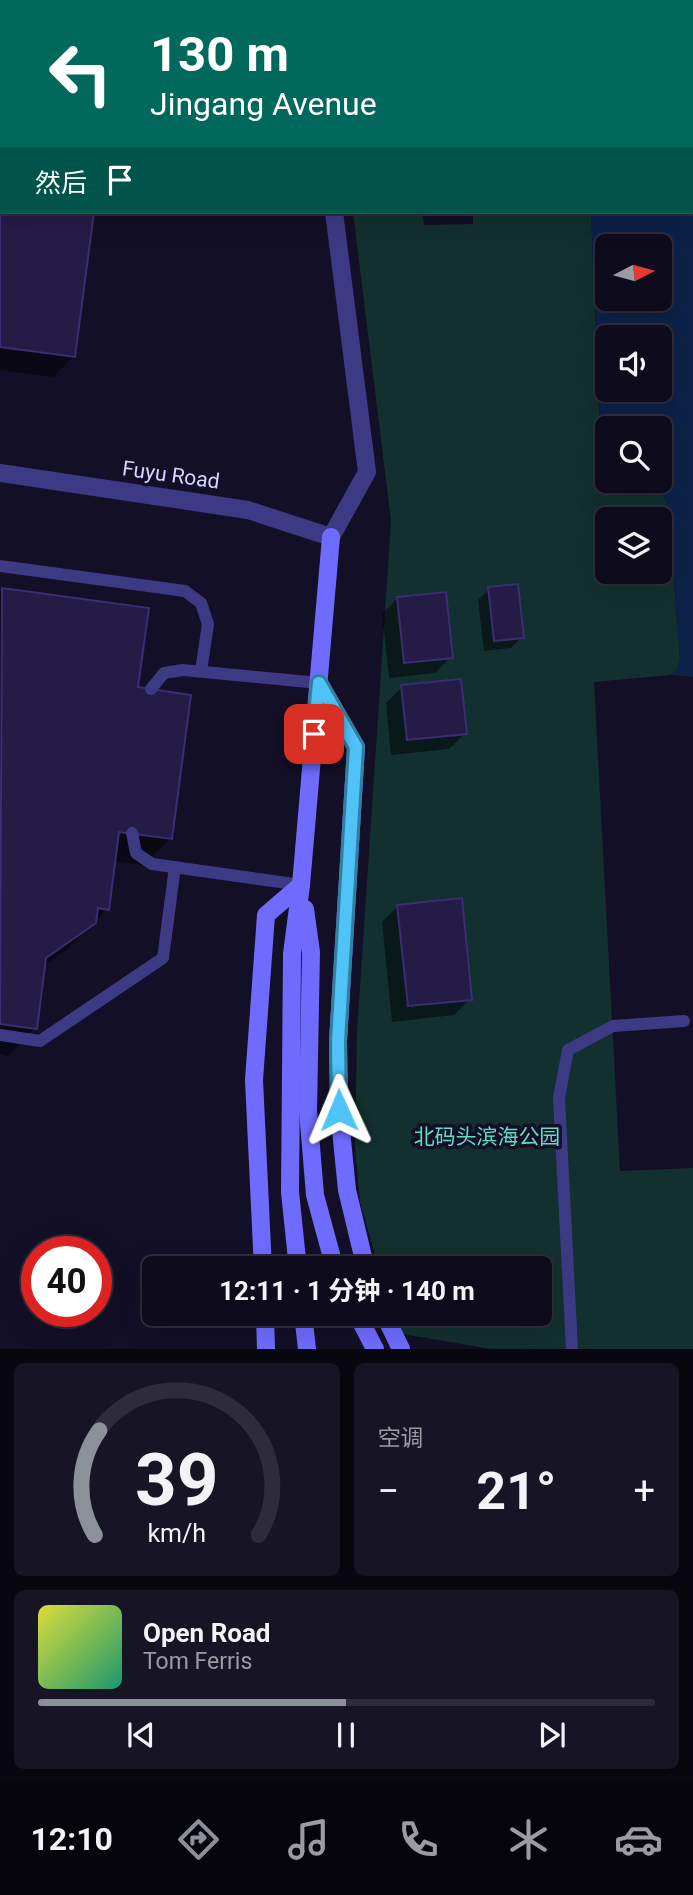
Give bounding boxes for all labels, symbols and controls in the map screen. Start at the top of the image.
text: 130 m [150,26,289,83]
icon: left [35,28,126,119]
text: Jingang Avenue [150,85,377,123]
icon: arrive [101,161,139,199]
text: 然后 [35,168,87,198]
north arrow [595,234,672,312]
map controls [595,234,672,584]
button: sound [595,325,672,402]
button: search [595,416,672,493]
street label: Fuyu Road [121,456,221,494]
button: layers [595,507,672,584]
pin [284,704,344,764]
icon: arrive [295,715,333,753]
position arrow [302,1073,376,1147]
park label: 北码头滨海公园 [414,1125,561,1149]
speed limit sign: 40 [21,1236,112,1327]
text: 12:11 · 1 分钟 · 140 m [219,1276,475,1306]
text: 空调 [378,1425,424,1452]
text: 39 [135,1438,219,1524]
text: 21° [476,1461,556,1522]
text: − [378,1469,399,1513]
text: + [633,1469,655,1513]
text: km/h [147,1519,206,1548]
text: Open Road [143,1618,271,1648]
text: Tom Ferris [143,1648,252,1675]
icon: previous [122,1716,160,1754]
icon: pause [327,1716,365,1754]
icon: next [533,1716,571,1754]
icon: directions [174,1815,223,1864]
icon: music [284,1815,333,1864]
icon: phone [394,1815,443,1864]
icon: climate [504,1815,553,1864]
icon: car [614,1815,663,1864]
text: 12:10 [30,1820,113,1858]

